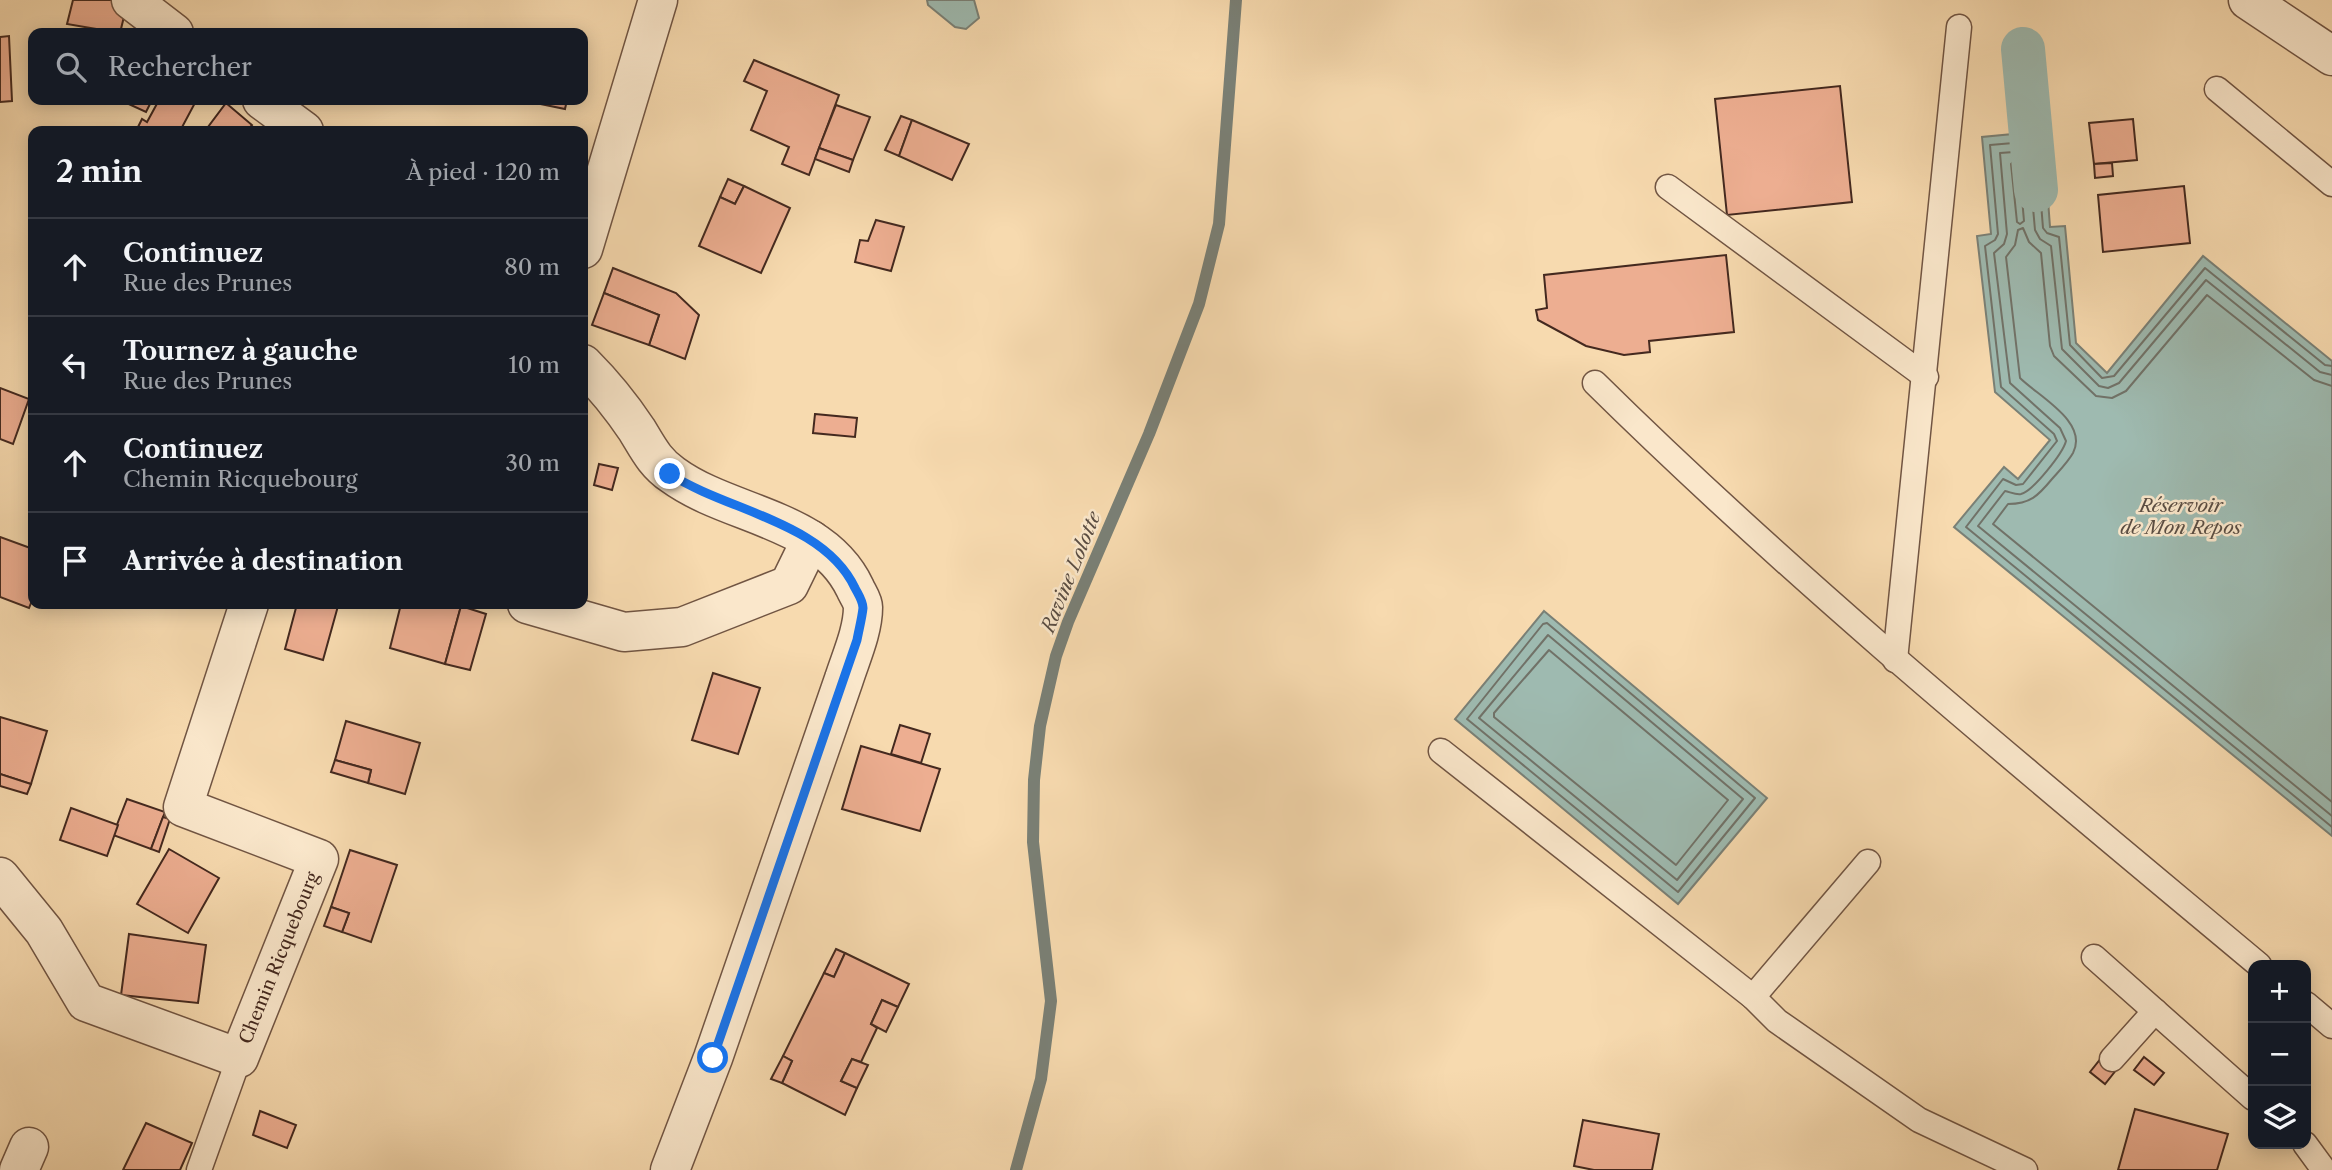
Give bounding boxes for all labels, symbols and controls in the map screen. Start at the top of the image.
search box [28,28,588,105]
icon: search [52,48,90,86]
text: Rechercher [108,51,252,83]
text: 2 min [56,153,142,190]
text: À pied · 120 m [406,158,560,186]
text: Continuez [123,237,263,269]
icon: ahead [56,248,94,286]
text: 80 m [504,253,560,281]
text: Rue des Prunes [123,269,292,297]
text: Tournez à gauche [123,335,358,367]
icon: left [56,346,94,384]
text: 10 m [508,351,560,379]
text: Rue des Prunes [123,367,292,395]
text: Continuez [123,433,263,465]
icon: ahead [56,444,94,482]
text: 30 m [505,449,560,477]
route end [654,458,685,489]
text: Chemin Ricquebourg [123,465,358,493]
water label: Réservoir de Mon Repos [2120,494,2242,539]
water label: Ravine Lolotte [1036,507,1106,638]
icon: arrive [56,542,94,580]
text: Arrivée à destination [123,545,403,577]
street label: Chemin Ricquebourg [234,868,324,1047]
map controls [2248,960,2311,1149]
button: + [2248,960,2311,1023]
button: − [2248,1023,2311,1086]
route start [697,1042,728,1073]
button: layers [2248,1086,2311,1149]

